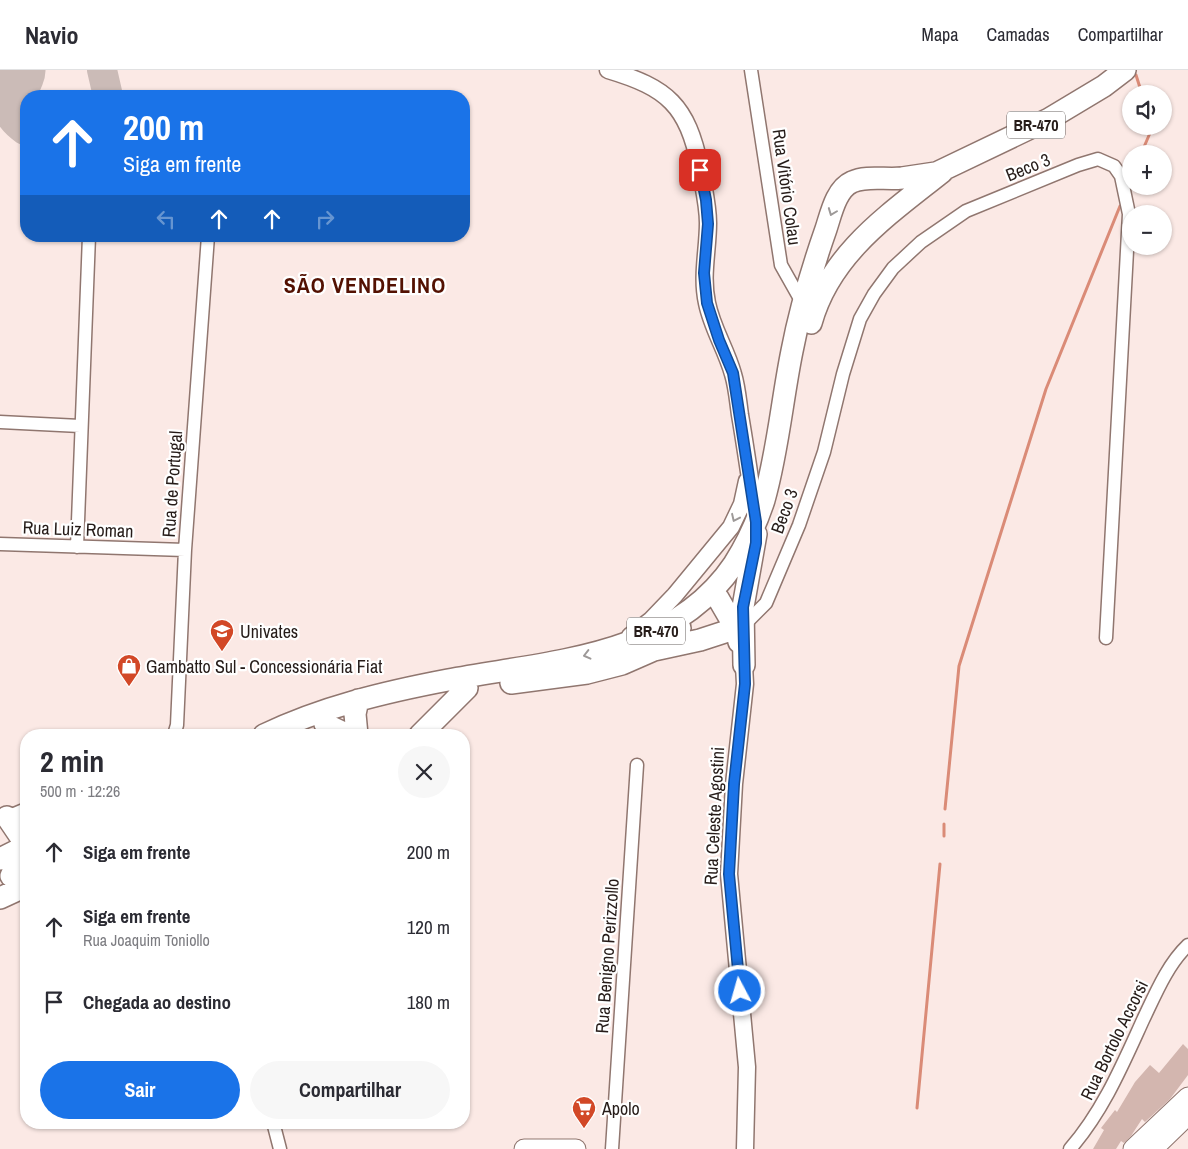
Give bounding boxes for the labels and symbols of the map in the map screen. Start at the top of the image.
road number: BR-470 [1007,112,1065,138]
street label: Rua Vitório Colau [766,127,808,247]
street label: Beco 3 [1002,147,1054,187]
pin [679,149,721,191]
one-way arrow [828,207,838,216]
district label: SÃO VENDELINO [284,270,446,300]
street label: Rua de Portugal [156,430,188,538]
street label: Beco 3 [764,485,804,537]
one-way arrow [731,513,741,522]
street label: Rua Luiz Roman [22,515,134,543]
school or university icon: Univates [209,618,235,652]
road number: BR-470 [627,618,685,644]
place label: Univates [240,619,298,644]
one-way arrow [583,649,592,660]
shop icon: Gambatto Sul - Concessionária Fiat [116,653,142,687]
place label: Gambatto Sul - Concessionária Fiat [146,654,382,679]
street label: Rua Celeste Agostini [698,746,730,886]
street label: Rua Benigno Perizzollo [589,878,625,1034]
position arrow [713,964,765,1016]
street label: Rua Bortolo Accorsi [1074,976,1154,1104]
supermarket icon: Apolo [571,1095,597,1129]
place label: Apolo [601,1096,640,1121]

